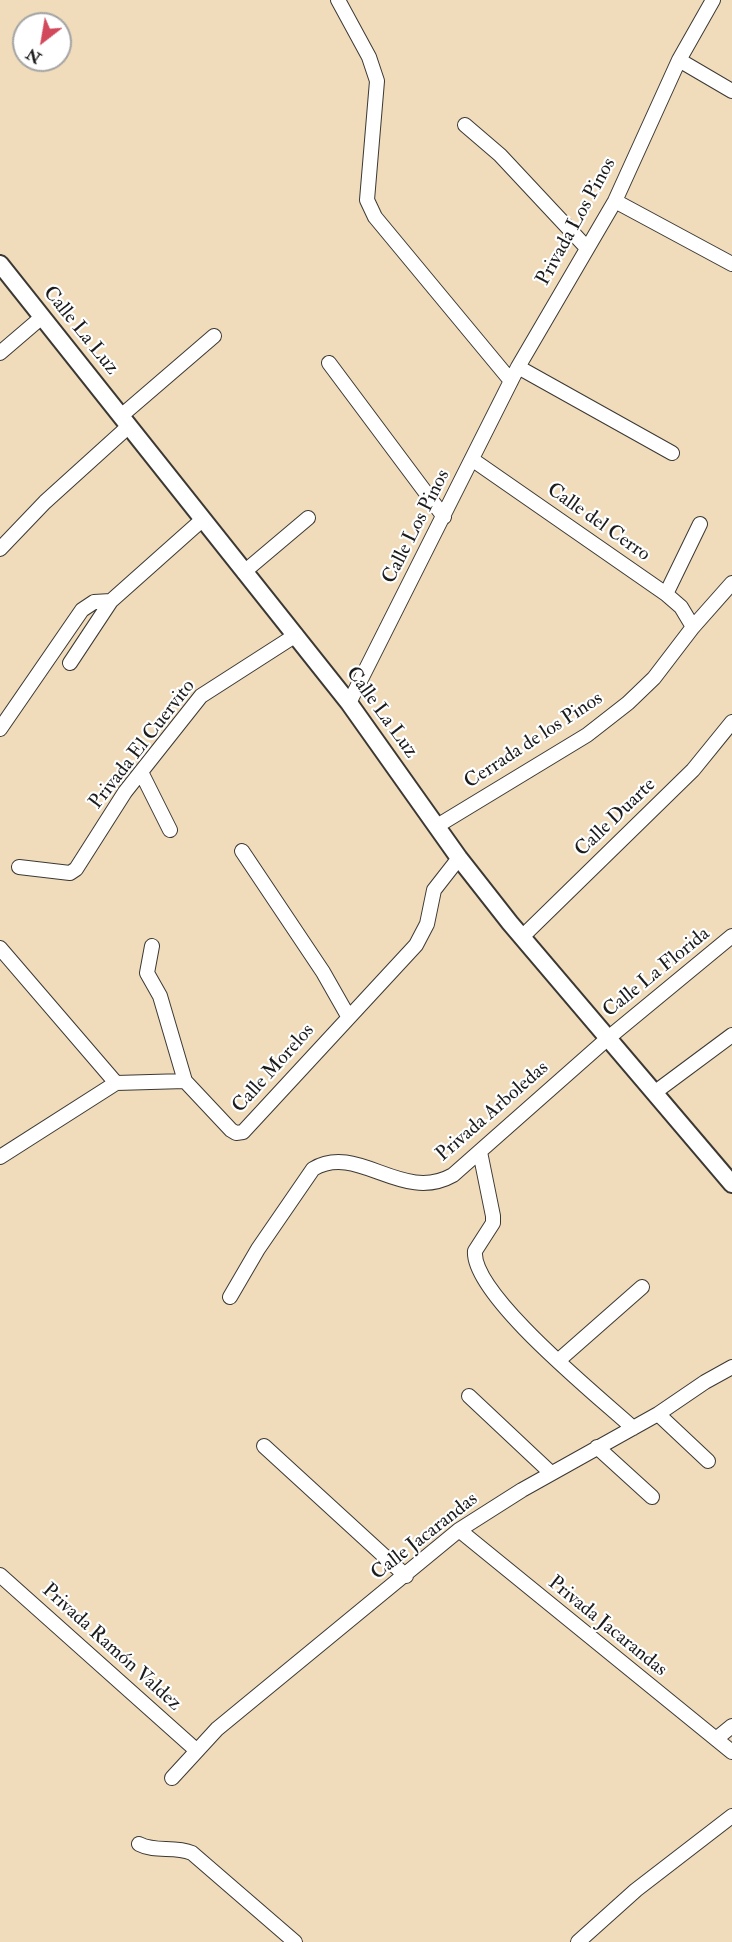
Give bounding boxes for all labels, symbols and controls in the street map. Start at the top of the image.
north arrow [12,12,72,72]
text: N [22,43,45,68]
street label: Privada Los Pinos [532,154,622,290]
street label: Calle La Luz [37,282,123,380]
street label: Calle Los Pinos [378,466,456,588]
street label: Calle del Cerro [542,479,654,567]
street label: Calle La Luz [340,663,422,763]
street label: Privada El Cuervito [85,675,201,815]
street label: Cerrada de los Pinos [460,687,608,795]
street label: Calle Duarte [571,774,661,862]
street label: Calle La Florida [599,923,715,1023]
street label: Calle Morelos [228,1020,320,1118]
street label: Privada Arboledas [432,1057,554,1167]
street label: Calle Jacarandas [367,1488,483,1586]
street label: Privada Jacarandas [543,1572,671,1682]
street label: Privada Ramón Valdez [36,1579,186,1717]

